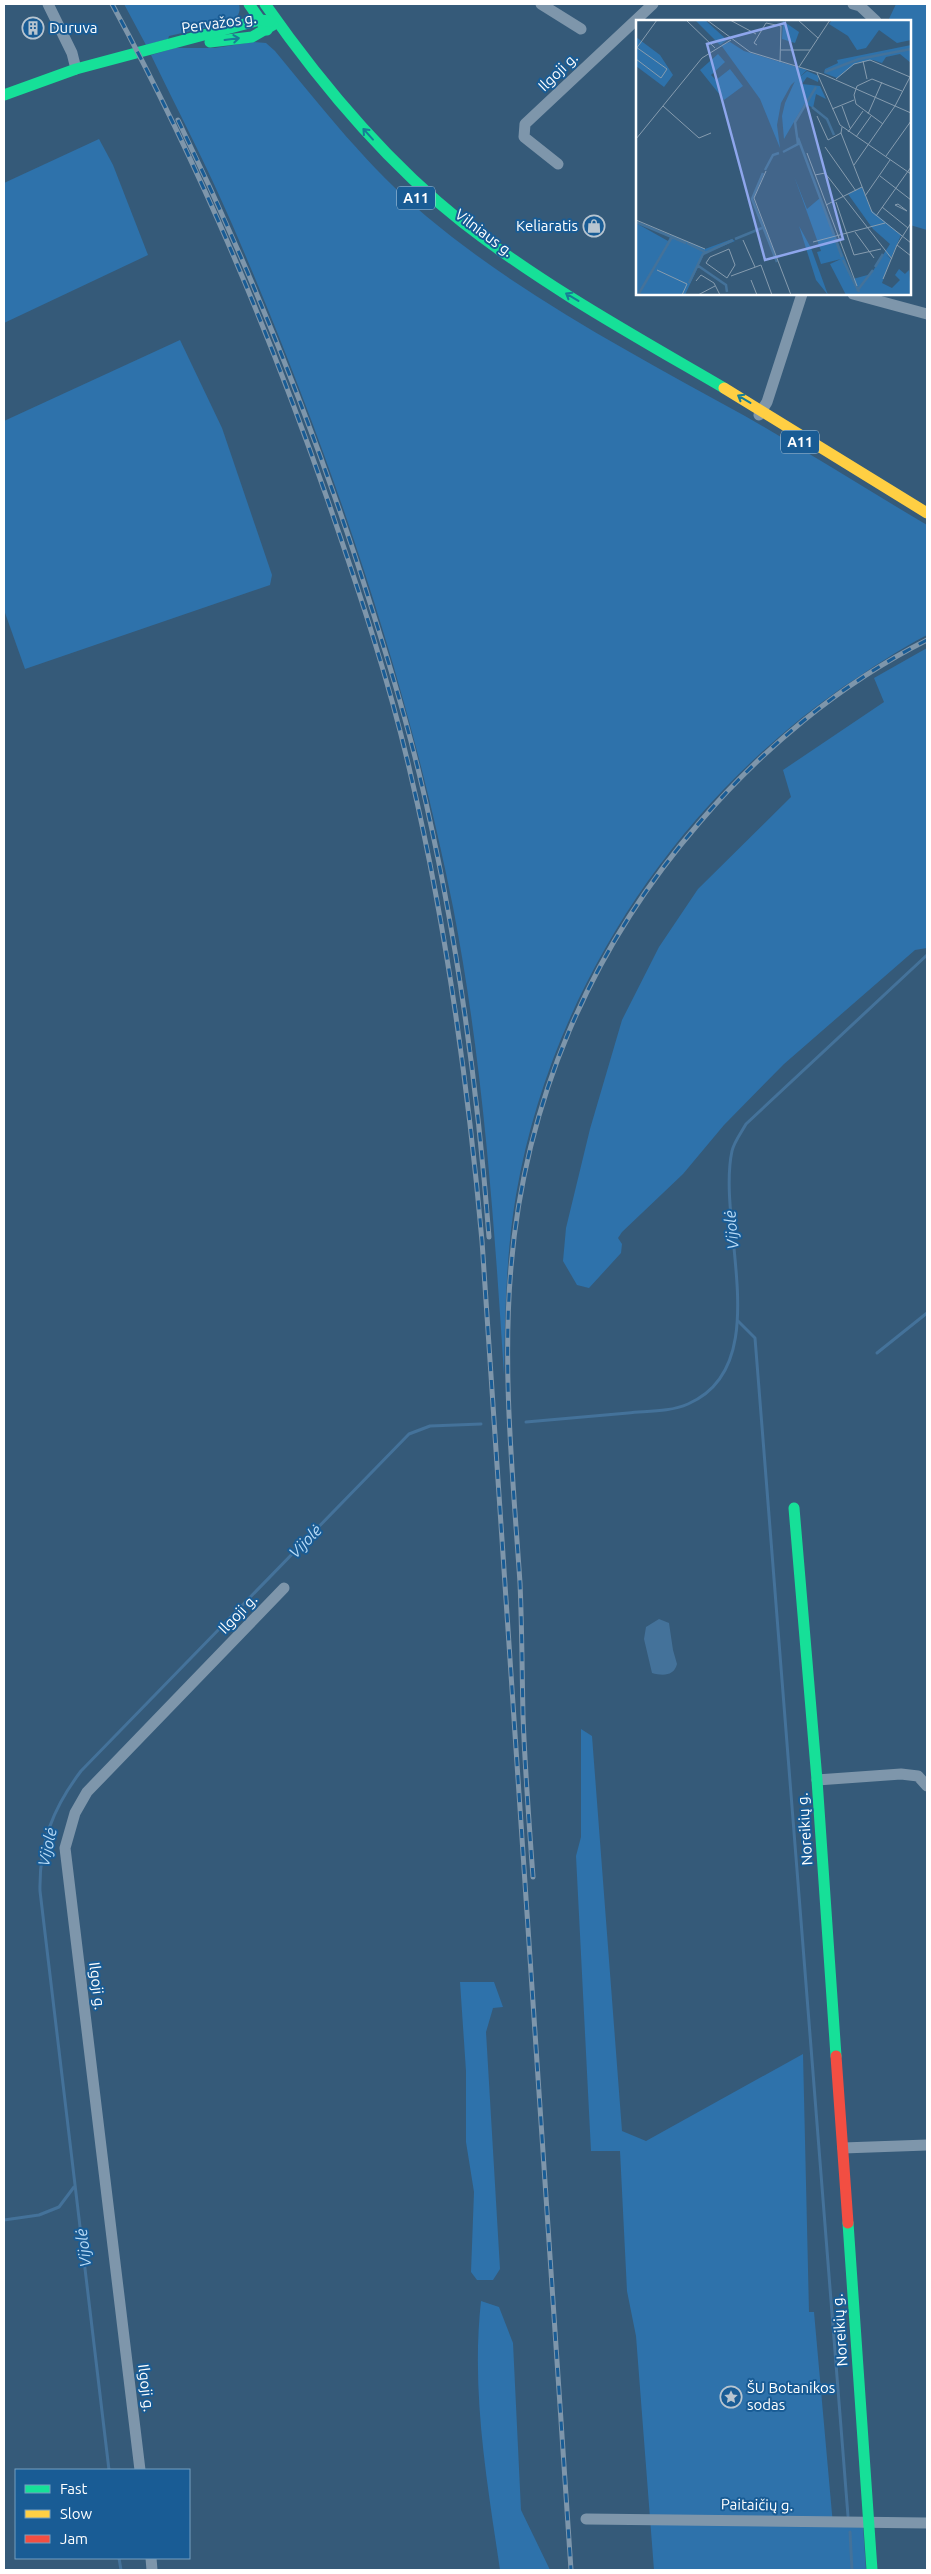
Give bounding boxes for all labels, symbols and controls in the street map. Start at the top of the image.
street label: Pervažos g. [180,9,258,36]
building icon: Duruva [21,16,45,40]
place label: Duruva [49,19,97,36]
inset map [636,20,911,295]
one-way arrow [224,34,240,44]
street label: Ilgoji g. [534,49,581,95]
one-way arrow [363,128,374,141]
road number: A11 [397,187,435,210]
street label: Vilniaus g. [452,205,517,260]
shop icon: Keliaratis [582,214,606,238]
place label: Keliaratis [516,217,578,234]
one-way arrow [565,292,579,302]
one-way arrow [738,394,752,404]
road number: A11 [781,431,819,454]
water label: Vijolė [720,1210,742,1250]
water label: Vijolė [285,1521,325,1561]
street label: Ilgoji g. [215,1590,261,1637]
street label: Noreikių g. [793,1792,816,1866]
water label: Vijolė [34,1826,60,1868]
street label: Ilgoji g. [86,1961,109,2011]
water label: Vijolė [72,2228,94,2268]
street label: Noreikių g. [828,2293,851,2367]
street label: Ilgoji g. [135,2363,158,2413]
place label: ŠU Botanikos sodas [747,2379,835,2413]
place icon: ŠU Botanikos sodas [719,2385,743,2409]
legend [15,2469,190,2559]
text: Fast [60,2480,88,2497]
street label: Paitaičių g. [721,2495,793,2514]
text: Slow [60,2505,93,2522]
text: Jam [60,2530,88,2547]

